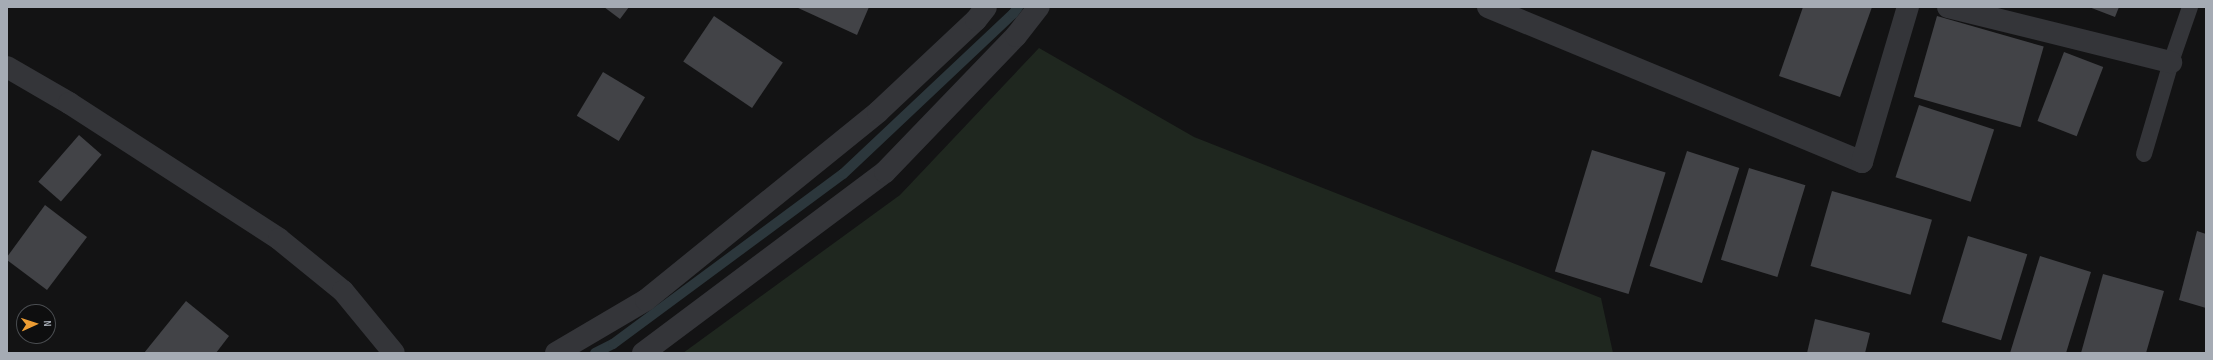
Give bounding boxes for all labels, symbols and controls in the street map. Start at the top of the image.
north arrow [16,304,56,344]
text: N [41,320,54,327]

